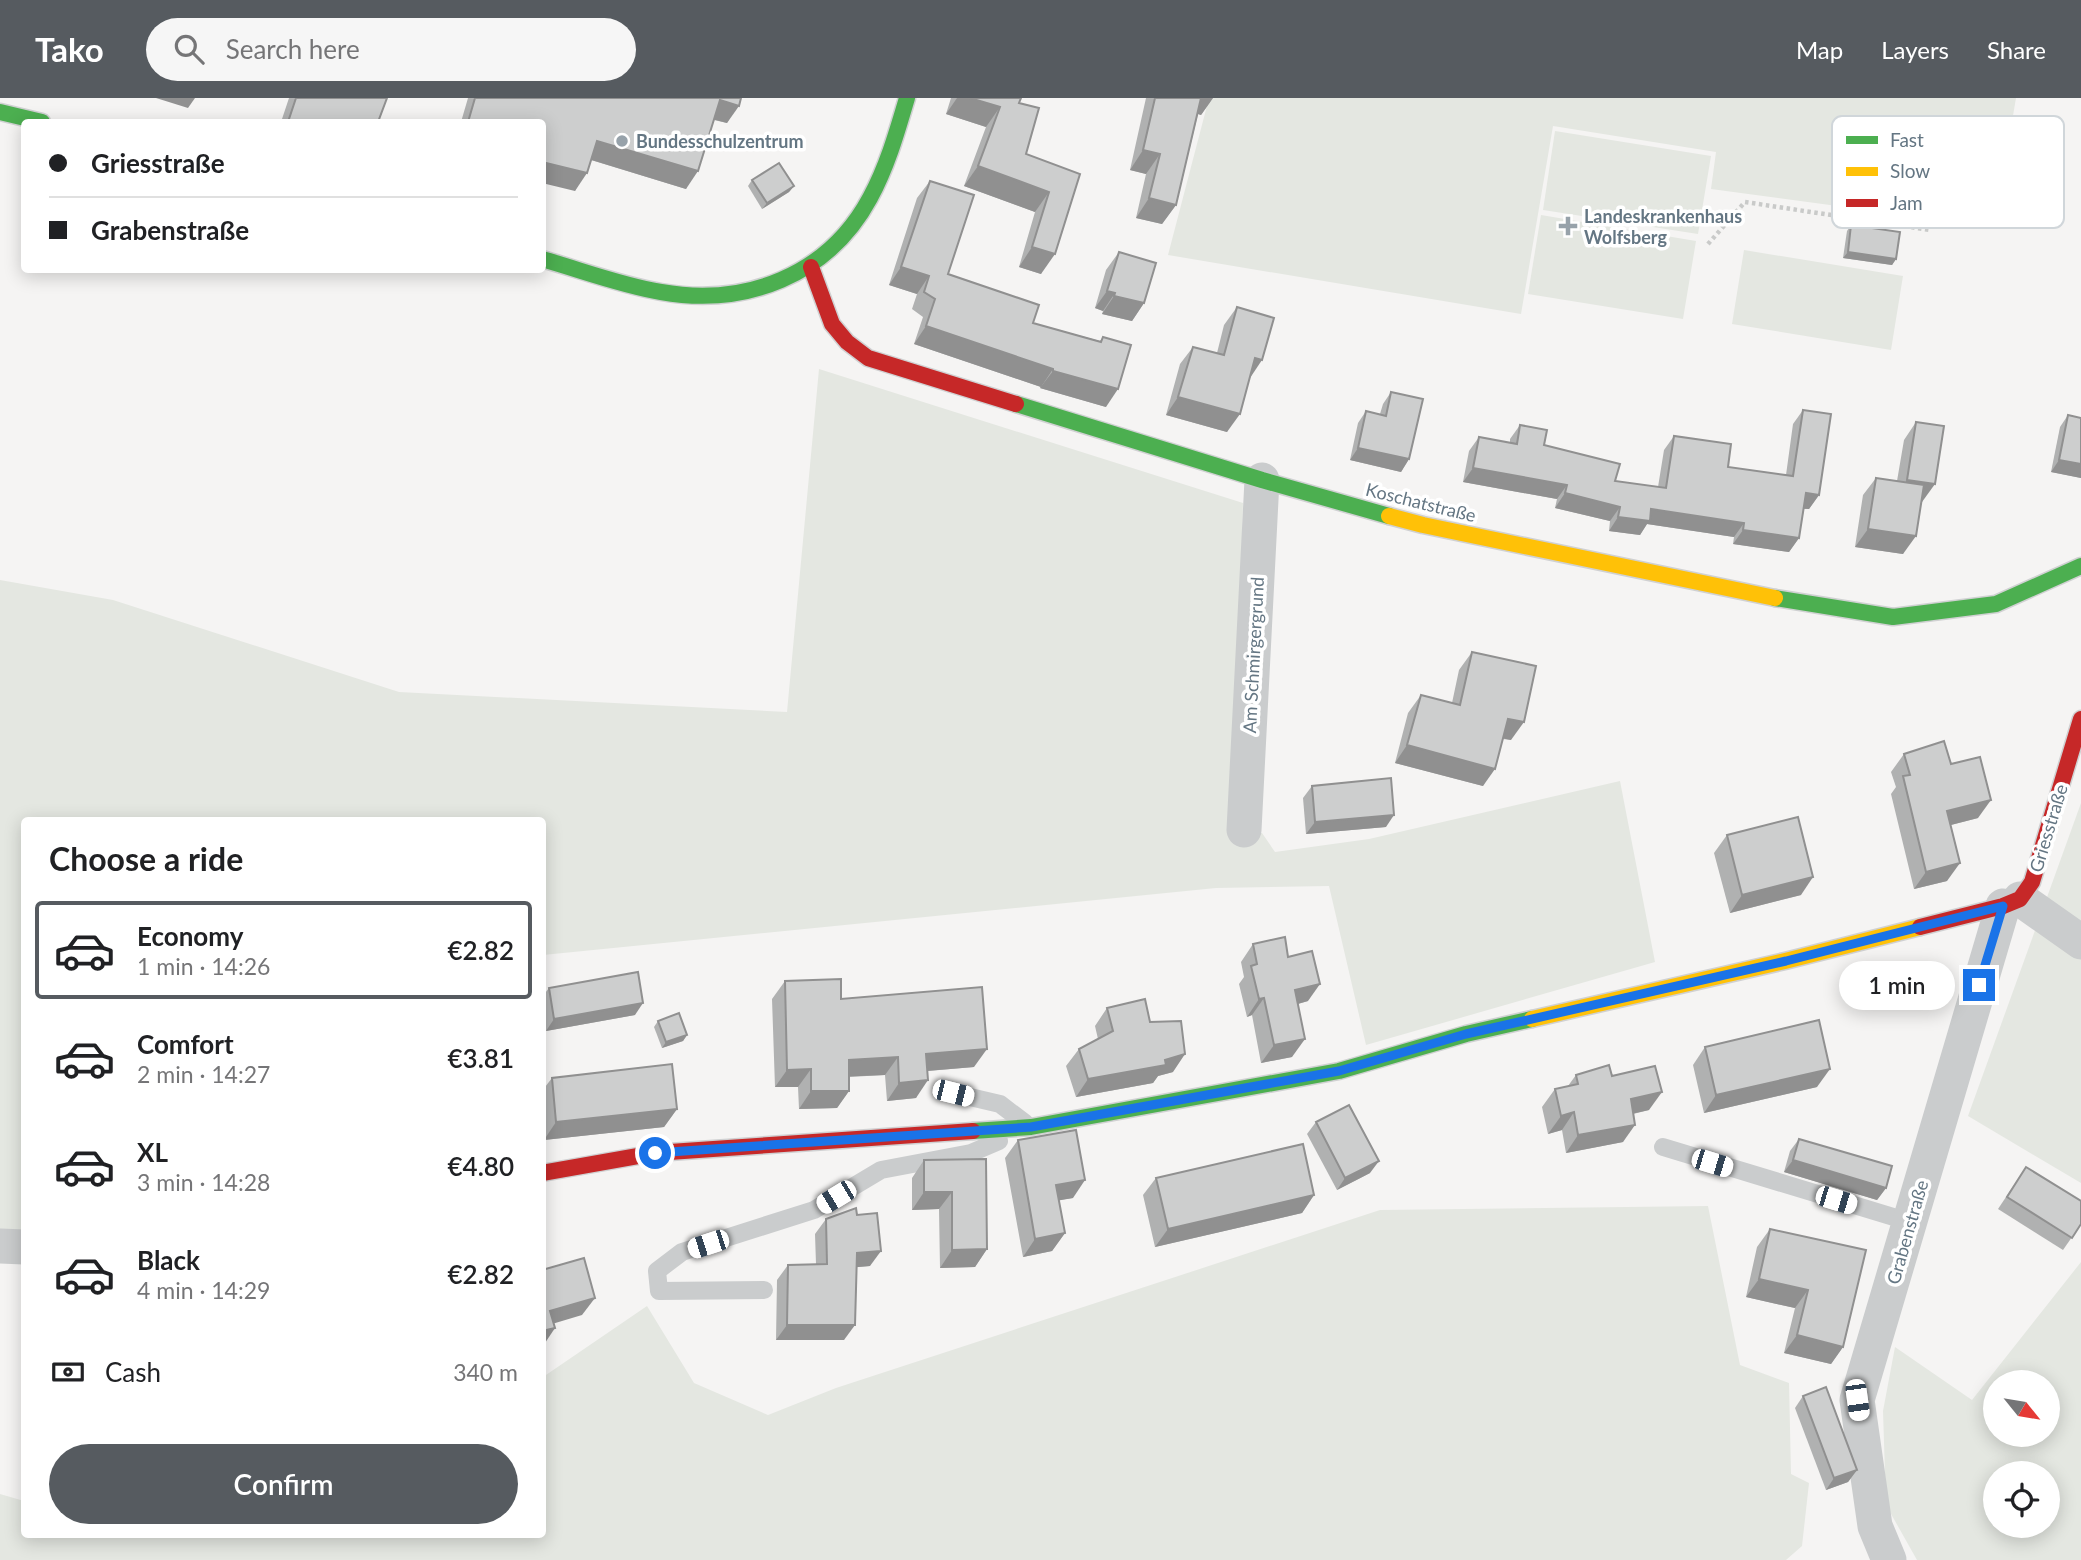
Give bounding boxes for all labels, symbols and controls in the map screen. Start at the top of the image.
search box [146,18,636,81]
text: Tako [35,29,104,69]
icon: search [170,30,208,68]
text: Search here [226,33,360,65]
text: Map [1796,35,1843,64]
text: Layers [1881,35,1949,64]
text: Share [1987,35,2046,64]
legend [1832,116,2064,228]
text: Fast [1890,128,1924,151]
place label: Bundesschulzentrum [636,130,803,152]
marker: Bundesschulzentrum [614,133,630,149]
text: Griesstraße [91,147,225,179]
text: Slow [1890,159,1930,182]
text: Jam [1890,191,1923,214]
place label: Landeskrankenhaus Wolfsberg [1584,205,1742,248]
text: Grabenstraße [91,214,249,246]
marker: Landeskrankenhaus Wolfsberg [1558,216,1578,236]
street label: Koschatstraße [1364,478,1478,526]
street label: Am Schmirgergrund [1238,576,1268,734]
street label: Griesstraße [2024,781,2072,875]
text: Choose a ride [49,839,243,878]
icon: car [53,919,116,982]
text: Economy [137,920,243,952]
text: €2.82 [448,934,514,966]
text: 1 min · 14:26 [137,952,270,980]
callout: 1 min [1839,960,1954,1010]
route end [1963,969,1995,1001]
text: 1 min [1869,971,1925,999]
icon: car [53,1027,116,1090]
text: Comfort [137,1028,234,1060]
text: €3.81 [448,1042,514,1074]
text: 2 min · 14:27 [137,1060,270,1088]
car [931,1078,976,1108]
icon: car [53,1135,116,1198]
text: XL [137,1136,168,1168]
route start [639,1137,671,1169]
car [1689,1147,1736,1179]
text: €4.80 [448,1150,514,1182]
text: 3 min · 14:28 [137,1168,270,1196]
car [813,1177,860,1217]
street label: Grabenstraße [1882,1177,1932,1287]
car [1813,1184,1860,1216]
car [685,1228,732,1260]
icon: car [53,1243,116,1306]
text: Black [137,1244,200,1276]
text: €2.82 [448,1258,514,1290]
text: 4 min · 14:29 [137,1276,270,1304]
icon: cash [49,1353,87,1391]
text: Cash [105,1356,161,1388]
text: 340 m [453,1358,518,1386]
north arrow [1983,1370,2060,1447]
map controls [1983,1370,2060,1538]
car [1844,1378,1871,1422]
button: Confirm [49,1444,518,1524]
button: locate [1983,1461,2060,1538]

